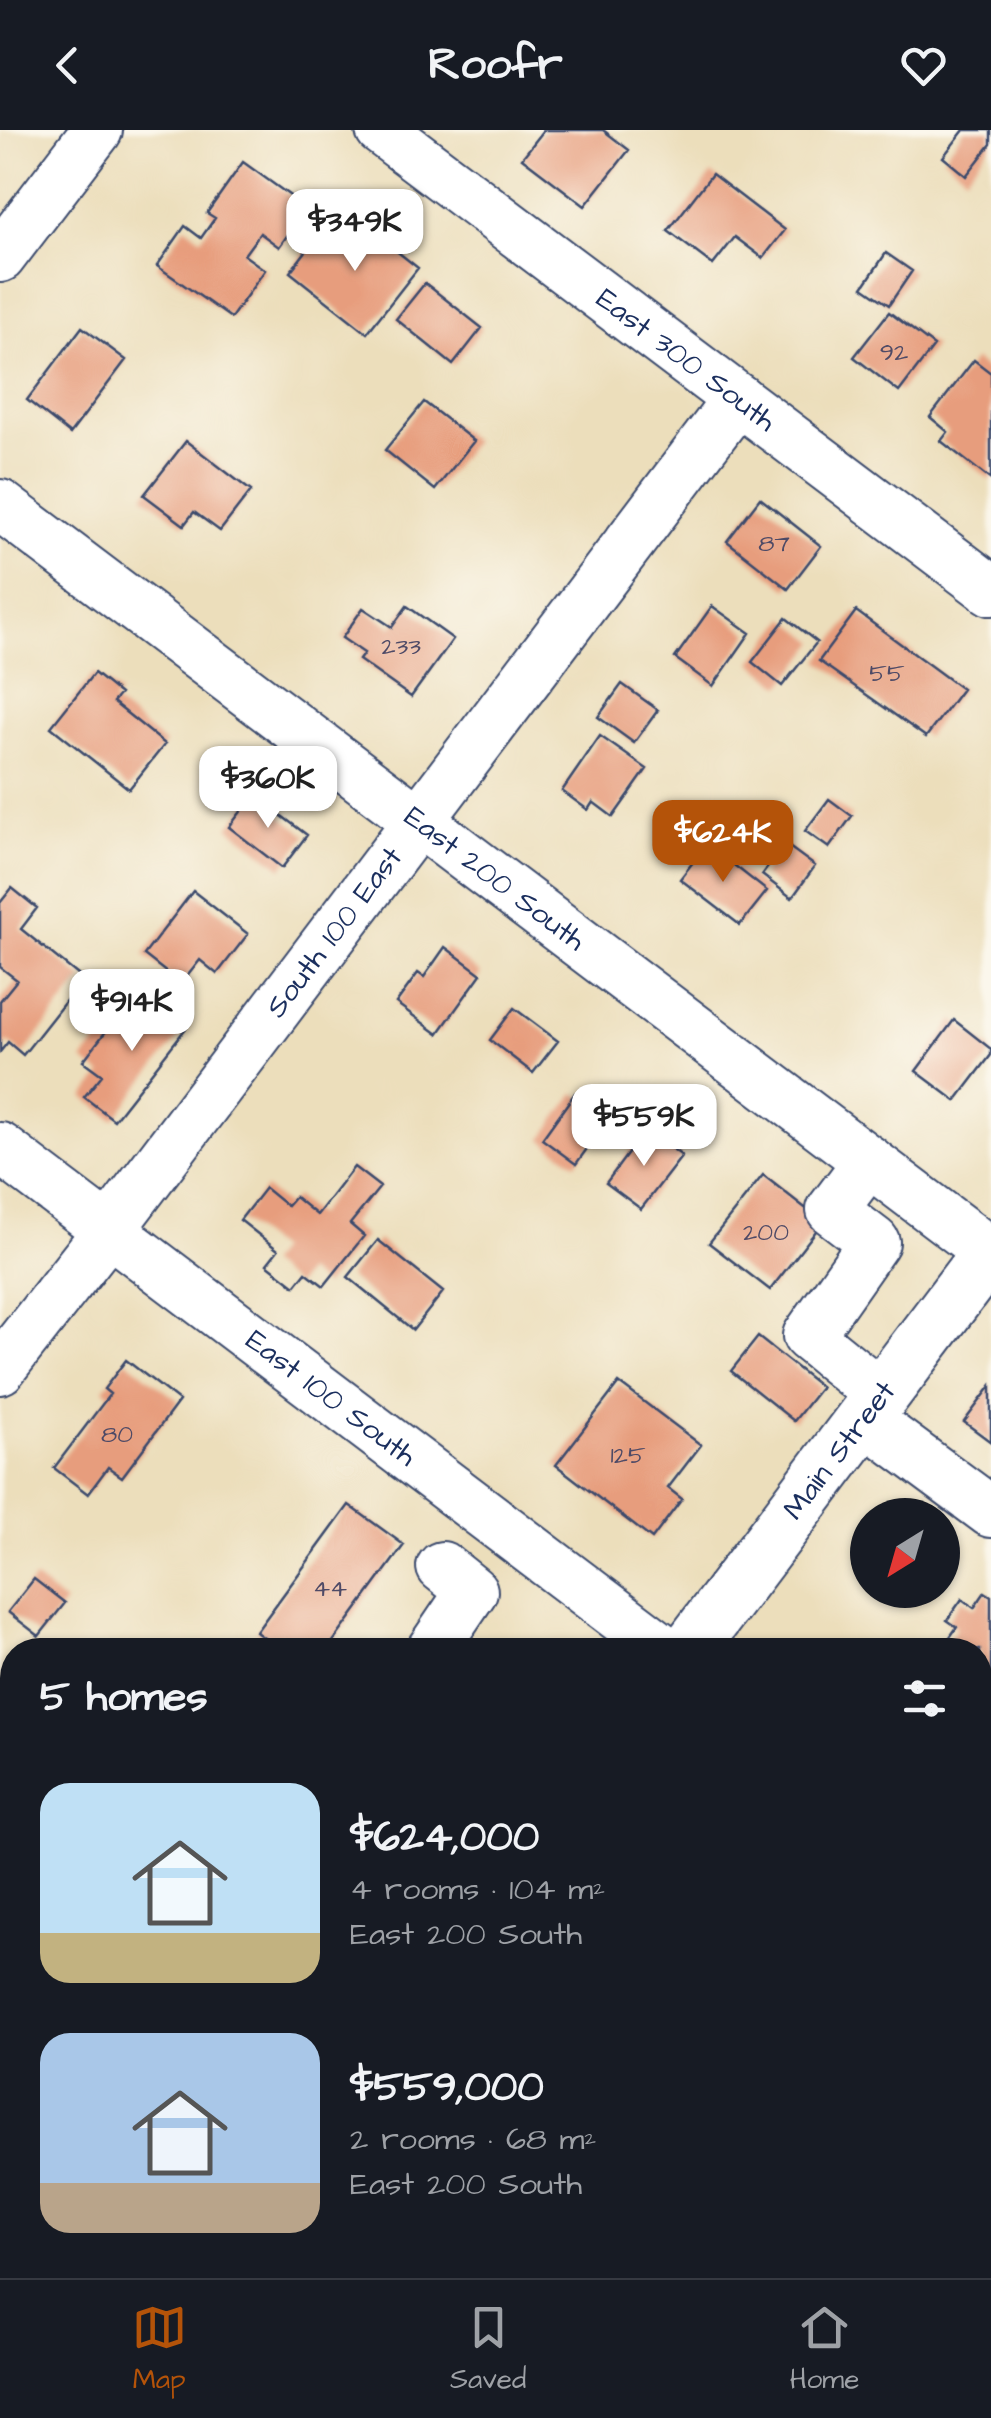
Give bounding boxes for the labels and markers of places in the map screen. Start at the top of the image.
pin: $349K [285,189,425,274]
pin: $360K [198,746,338,831]
pin: $624K [653,800,793,885]
pin: $914K [62,969,202,1054]
pin: $559K [574,1084,714,1169]

